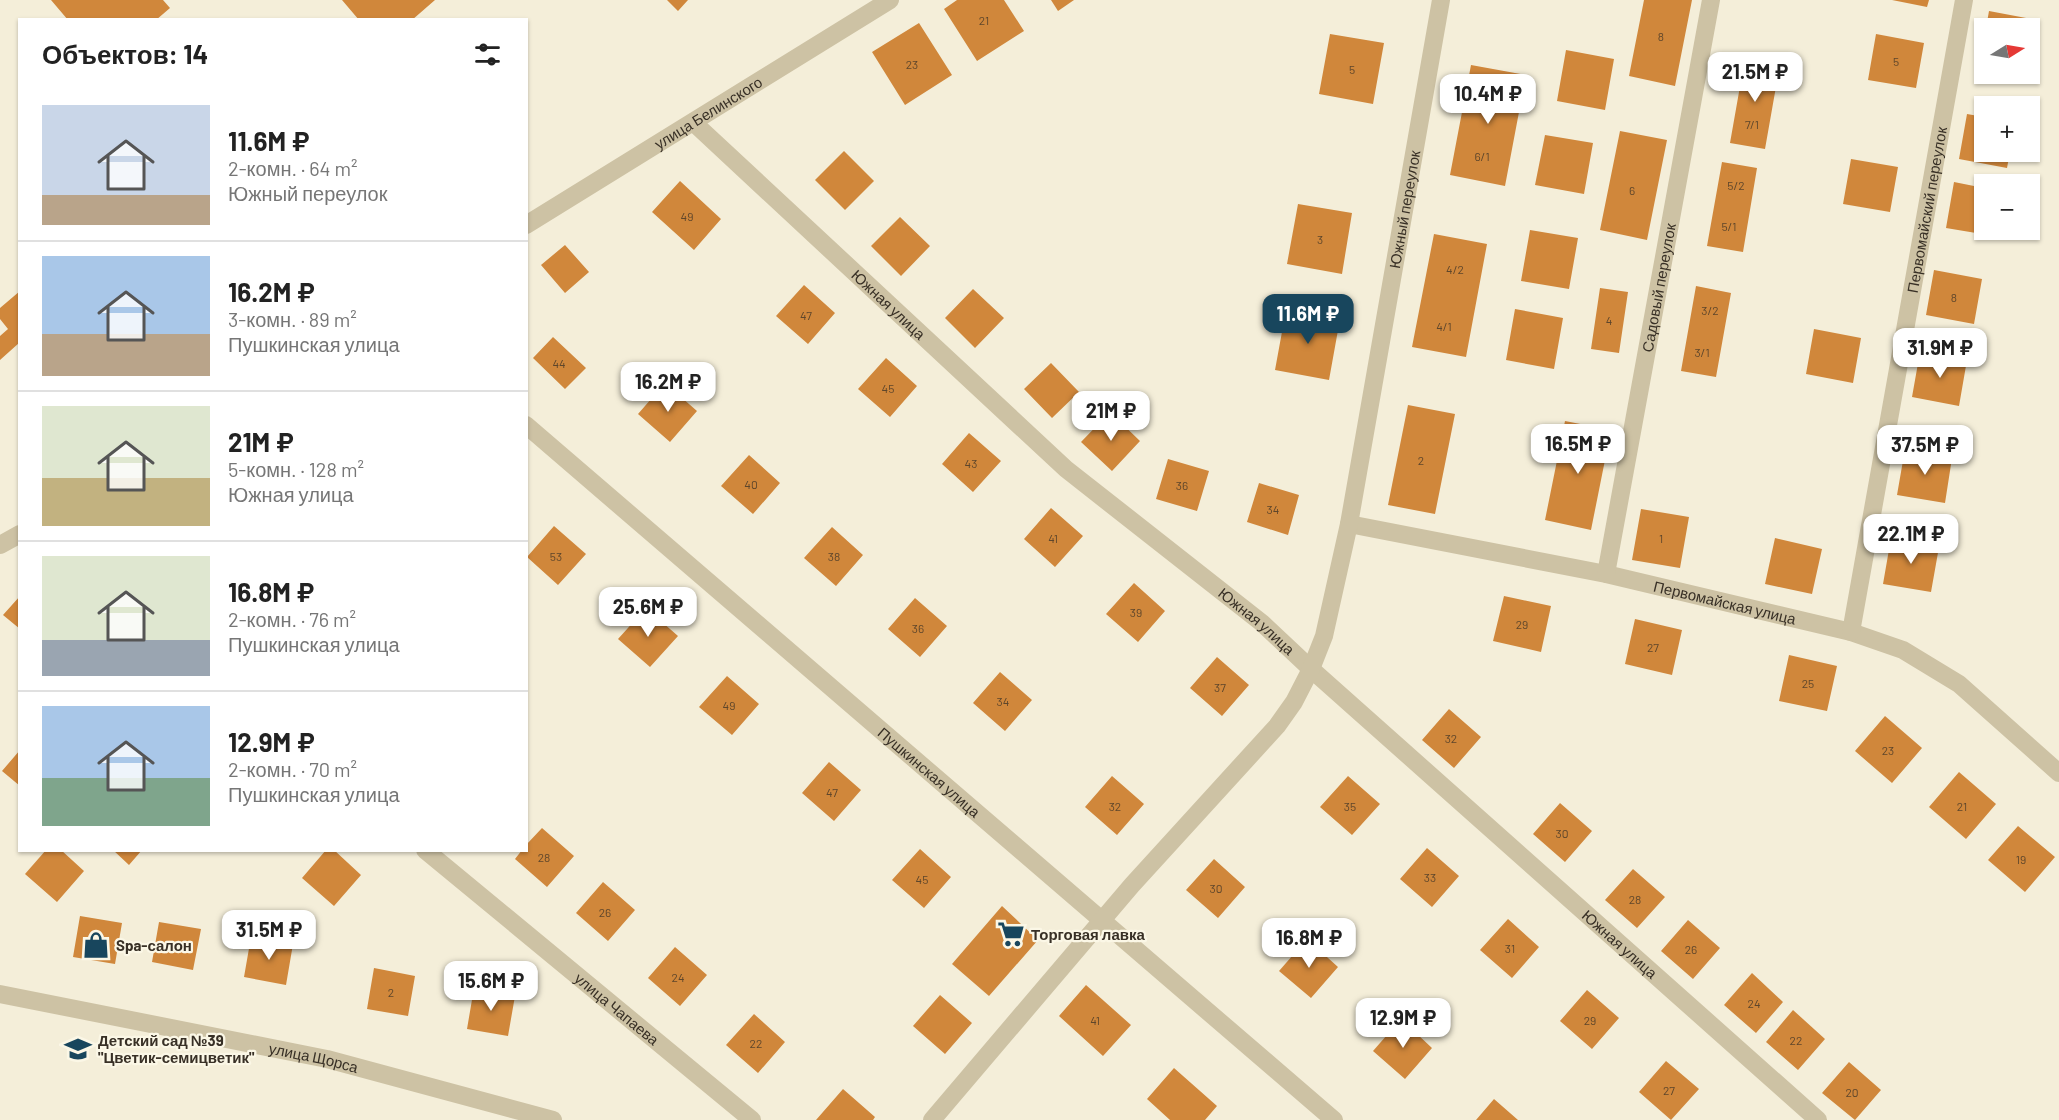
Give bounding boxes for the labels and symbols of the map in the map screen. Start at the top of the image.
house number: 21 [979,13,989,27]
north arrow [1974,18,2040,84]
house number: 8 [1658,29,1664,43]
pin: 21.5M ₽ [1700,52,1810,103]
house number: 5 [1893,54,1899,68]
house number: 23 [906,57,918,71]
house number: 5 [1349,62,1355,76]
street label: улица Белинского [651,72,765,153]
pin: 10.4M ₽ [1433,74,1543,125]
house number: 7/1 [1745,117,1759,131]
street label: Первомайский переулок [1903,125,1950,294]
street label: Южный переулок [1385,148,1424,270]
house number: 6/1 [1474,149,1490,163]
house number: 5/2 [1727,178,1745,192]
house number: 6 [1629,183,1635,197]
house number: 49 [681,209,693,223]
house number: 5/1 [1721,219,1737,233]
street label: Садовый переулок [1638,221,1679,354]
house number: 3 [1317,232,1323,246]
house number: 4/2 [1446,262,1464,276]
street label: Южная улица [848,265,930,343]
house number: 8 [1951,290,1957,304]
pin: 11.6M ₽ [1253,294,1363,345]
house number: 3/2 [1701,303,1719,317]
house number: 47 [800,308,812,322]
house number: 4 [1606,313,1612,327]
house number: 4/1 [1436,319,1452,333]
pin: 31.9M ₽ [1885,328,1995,379]
house number: 3/1 [1694,345,1710,359]
house number: 44 [552,356,566,370]
pin: 16.2M ₽ [613,362,723,413]
house number: 45 [882,381,894,395]
pin: 21M ₽ [1069,391,1153,442]
pin: 16.5M ₽ [1523,424,1633,475]
pin: 37.5M ₽ [1870,425,1980,476]
house number: 2 [1418,453,1424,467]
house number: 43 [965,456,977,470]
house number: 40 [744,477,758,491]
house number: 36 [1176,478,1188,492]
house number: 34 [1267,502,1279,516]
pin: 22.1M ₽ [1856,514,1966,565]
house number: 41 [1048,531,1058,545]
house number: 1 [1659,531,1663,545]
house number: 53 [550,549,562,563]
house number: 38 [828,549,840,563]
street label: Первомайская улица [1652,577,1799,628]
street label: Южная улица [1215,584,1299,659]
pin: 25.6M ₽ [593,587,703,638]
house number: 39 [1130,605,1142,619]
house number: 29 [1516,617,1528,631]
house number: 36 [912,621,924,635]
house number: 27 [1647,640,1659,654]
house number: 25 [1802,676,1814,690]
house number: 37 [1214,680,1226,694]
house number: 34 [997,694,1009,708]
house number: 49 [723,698,735,712]
street label: Пушкинская улица [875,723,984,821]
house number: 32 [1445,731,1457,745]
house number: 23 [1882,743,1894,757]
house number: 47 [826,785,838,799]
house number: 32 [1109,799,1121,813]
house number: 35 [1344,799,1356,813]
house number: 21 [1957,799,1967,813]
house number: 30 [1556,826,1568,840]
house number: 28 [538,850,550,864]
house number: 19 [2016,852,2026,866]
house number: 33 [1424,870,1436,884]
house number: 45 [916,872,928,886]
house number: 30 [1210,881,1222,895]
house number: 28 [1629,892,1641,906]
house number: 26 [599,905,611,919]
street label: Южная улица [1579,906,1662,982]
pin: 31.5M ₽ [214,910,324,961]
pin: 16.8M ₽ [1254,918,1364,969]
supermarket icon: Торговая лавка [996,919,1026,949]
place label: Торговая лавка [1031,925,1145,943]
shop icon: Spa-салон [81,930,111,960]
place label: Spa-салон [116,936,192,954]
house number: 31 [1505,941,1515,955]
house number: 26 [1685,942,1697,956]
pin: 15.6M ₽ [436,961,546,1012]
street label: улица Чапаева [571,969,663,1049]
house number: 24 [671,970,685,984]
house number: 2 [388,985,394,999]
house number: 24 [1747,996,1761,1010]
pin: 12.9M ₽ [1348,998,1458,1049]
house number: 41 [1090,1013,1100,1027]
house number: 29 [1584,1013,1596,1027]
place label: Детский сад №39 "Цветик-семицветик" [98,1031,255,1066]
house number: 22 [1790,1033,1802,1047]
school or university icon: Детский сад №39 "Цветик-семицветик" [63,1034,93,1064]
house number: 22 [750,1036,762,1050]
street label: улица Щорса [268,1039,361,1076]
house number: 27 [1663,1083,1675,1097]
house number: 20 [1845,1085,1859,1099]

